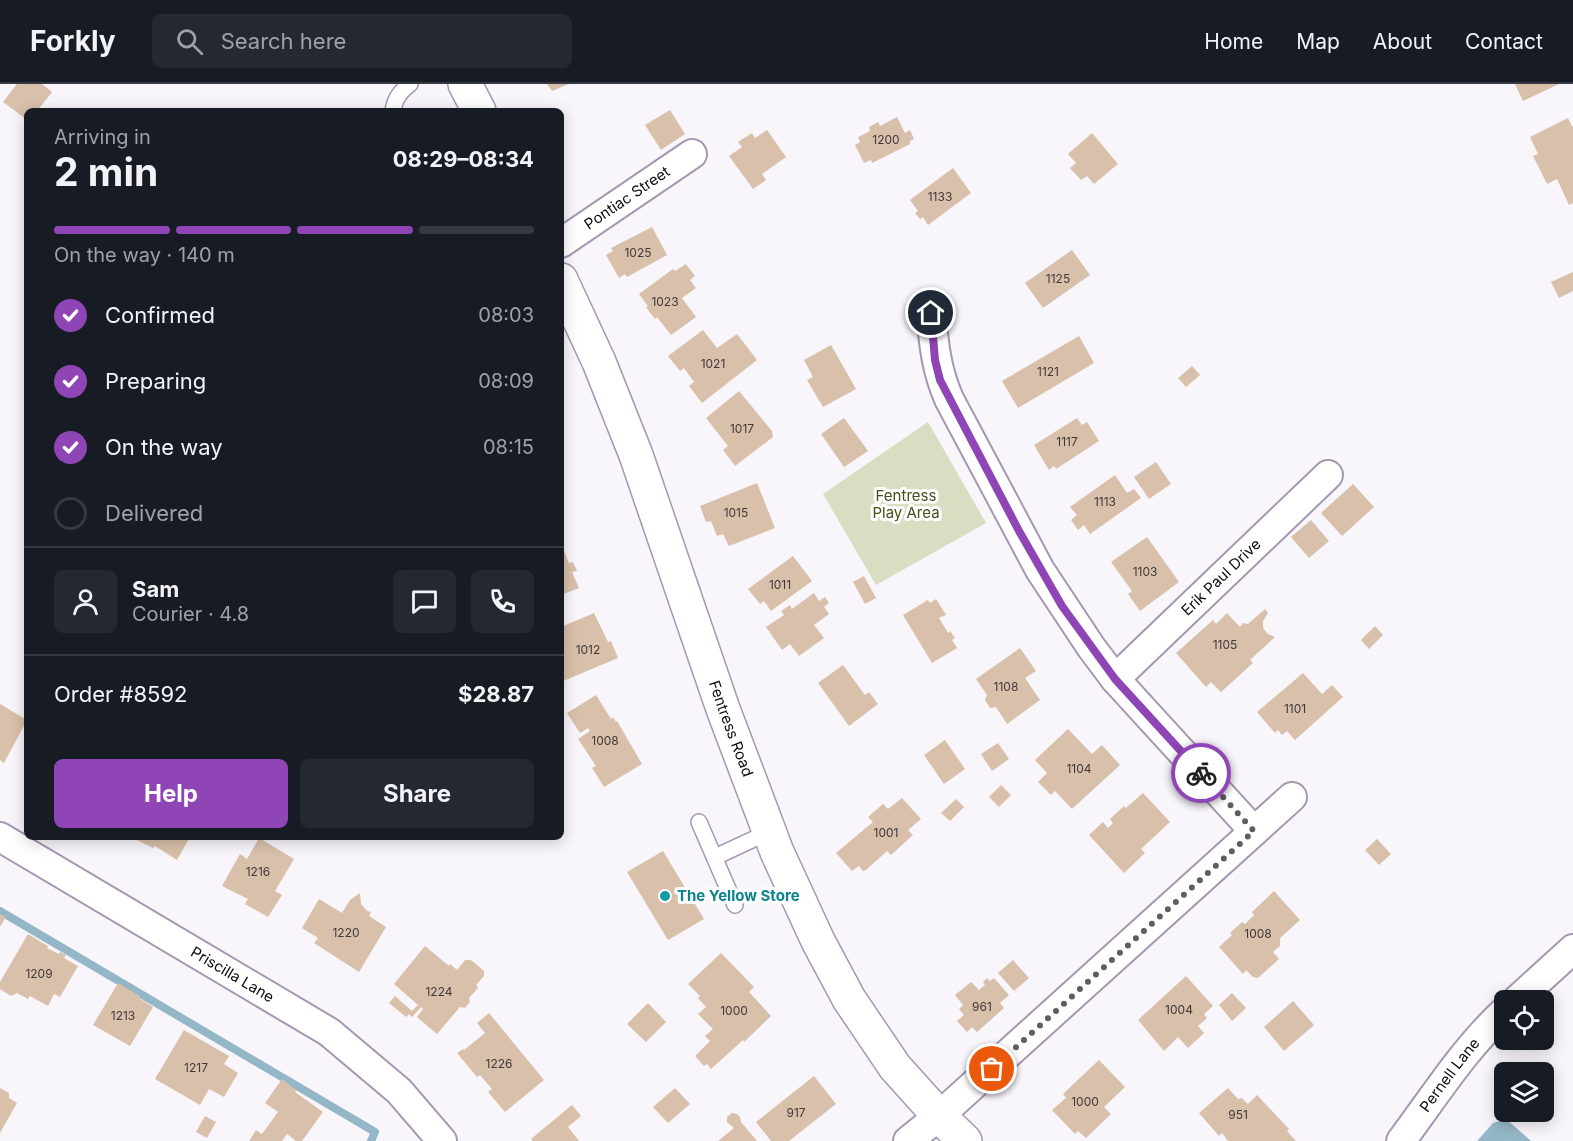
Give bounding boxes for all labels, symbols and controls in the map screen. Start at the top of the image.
search box [152,14,572,68]
text: Forkly [30,24,116,58]
icon: search [173,25,206,58]
text: Search here [221,28,346,54]
text: Home [1204,29,1263,54]
text: Map [1296,29,1340,54]
text: About [1373,29,1432,54]
text: Contact [1465,29,1543,54]
text: Arriving in [54,125,151,149]
house number: 1200 [872,132,900,147]
text: 08:29–08:34 [393,146,534,172]
text: 2 min [54,148,158,195]
street label: Pontiac Street [580,162,673,233]
house number: 1133 [928,189,952,204]
text: On the way · 140 m [54,243,235,267]
house number: 1025 [624,245,652,260]
house number: 1125 [1046,271,1070,286]
pin [905,287,956,338]
house number: 1023 [651,294,679,309]
icon: home [914,296,947,329]
icon: check [54,299,87,332]
text: Confirmed [105,302,215,328]
text: 08:03 [478,303,534,327]
house number: 1021 [701,356,725,371]
house number: 1121 [1037,364,1059,379]
icon: check [54,365,87,398]
text: Preparing [105,368,206,394]
text: 08:09 [478,369,534,393]
house number: 1017 [730,421,754,436]
icon: check [54,431,87,464]
text: On the way [105,434,223,460]
house number: 1117 [1056,434,1078,449]
text: 08:15 [483,435,534,459]
park label: Fentress Play Area [872,486,940,522]
house number: 1113 [1094,494,1116,509]
text: Delivered [105,500,203,526]
house number: 1015 [724,505,748,520]
street label: Erik Paul Drive [1177,534,1265,619]
house number: 1103 [1133,564,1157,579]
button: person [54,570,117,633]
button: chat [393,570,456,633]
button: phone [471,570,534,633]
text: Sam [132,576,179,602]
house number: 1011 [769,577,791,592]
text: Courier · 4.8 [132,602,249,626]
house number: 1105 [1213,637,1237,652]
house number: 1012 [576,642,600,657]
street label: Fentress Road [705,678,758,779]
house number: 1108 [994,679,1018,694]
text: Order #8592 [54,681,187,707]
text: $28.87 [458,681,534,707]
house number: 1101 [1284,701,1306,716]
house number: 1008 [591,733,619,748]
courier [1171,743,1231,803]
icon: bike [1185,757,1218,790]
button: Help [54,759,288,828]
button: Share [300,759,534,828]
house number: 1104 [1066,761,1092,776]
house number: 1001 [874,825,898,840]
house number: 1216 [246,864,270,879]
place label: The Yellow Store [677,886,800,905]
marker: The Yellow Store [658,889,672,903]
house number: 1220 [332,925,360,940]
house number: 1008 [1244,926,1272,941]
street label: Priscilla Lane [187,942,278,1006]
house number: 1209 [25,966,53,981]
house number: 1224 [425,984,453,999]
map controls [1494,990,1554,1122]
button: locate [1494,990,1554,1050]
house number: 961 [972,999,992,1014]
house number: 1004 [1165,1002,1193,1017]
house number: 1000 [720,1003,748,1018]
house number: 1213 [111,1008,135,1023]
street label: Pernell Lane [1415,1034,1484,1116]
pin [966,1043,1017,1094]
icon: bag [975,1052,1008,1085]
house number: 1226 [486,1056,512,1071]
house number: 1217 [184,1060,208,1075]
button: layers [1494,1062,1554,1122]
house number: 1000 [1071,1094,1099,1109]
house number: 917 [786,1105,806,1120]
house number: 951 [1228,1107,1248,1122]

